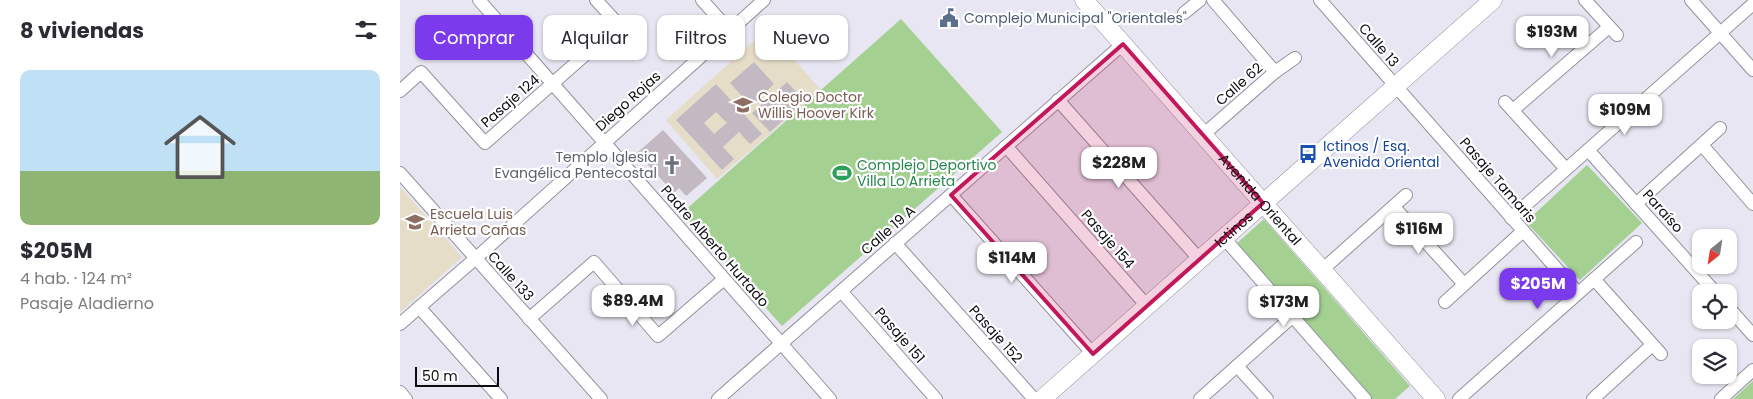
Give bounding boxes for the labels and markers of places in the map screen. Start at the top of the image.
public building icon: Complejo Municipal "Orientales" [938,7,960,29]
place label: Complejo Municipal "Orientales" [964,8,1187,28]
pin: $193M [1517,15,1587,58]
place label: Colegio Doctor Willis Hoover Kirk [758,87,875,123]
school or university icon: Colegio Doctor Willis Hoover Kirk [732,94,754,116]
pin: $109M [1590,94,1660,136]
place label: Ictinos / Esq. Avenida Oriental [1323,136,1439,172]
bus stop icon: Ictinos / Esq. Avenida Oriental [1297,143,1319,165]
pin: $228M [1084,146,1154,189]
place label: Templo Iglesia Evangélica Pentecostal [495,147,657,183]
church icon: Templo Iglesia Evangélica Pentecostal [661,154,683,176]
place label: Complejo Deportivo Villa Lo Arrieta [857,155,997,191]
sports icon: Complejo Deportivo Villa Lo Arrieta [831,162,853,184]
place label: Escuela Luis Arrieta Cañas [430,204,526,240]
school or university icon: Escuela Luis Arrieta Cañas [404,211,426,233]
pin: $116M [1384,212,1454,255]
pin: $114M [977,242,1047,284]
pin: $205M [1503,268,1573,310]
pin: $89.4M [592,284,674,327]
pin: $173M [1249,286,1319,328]

